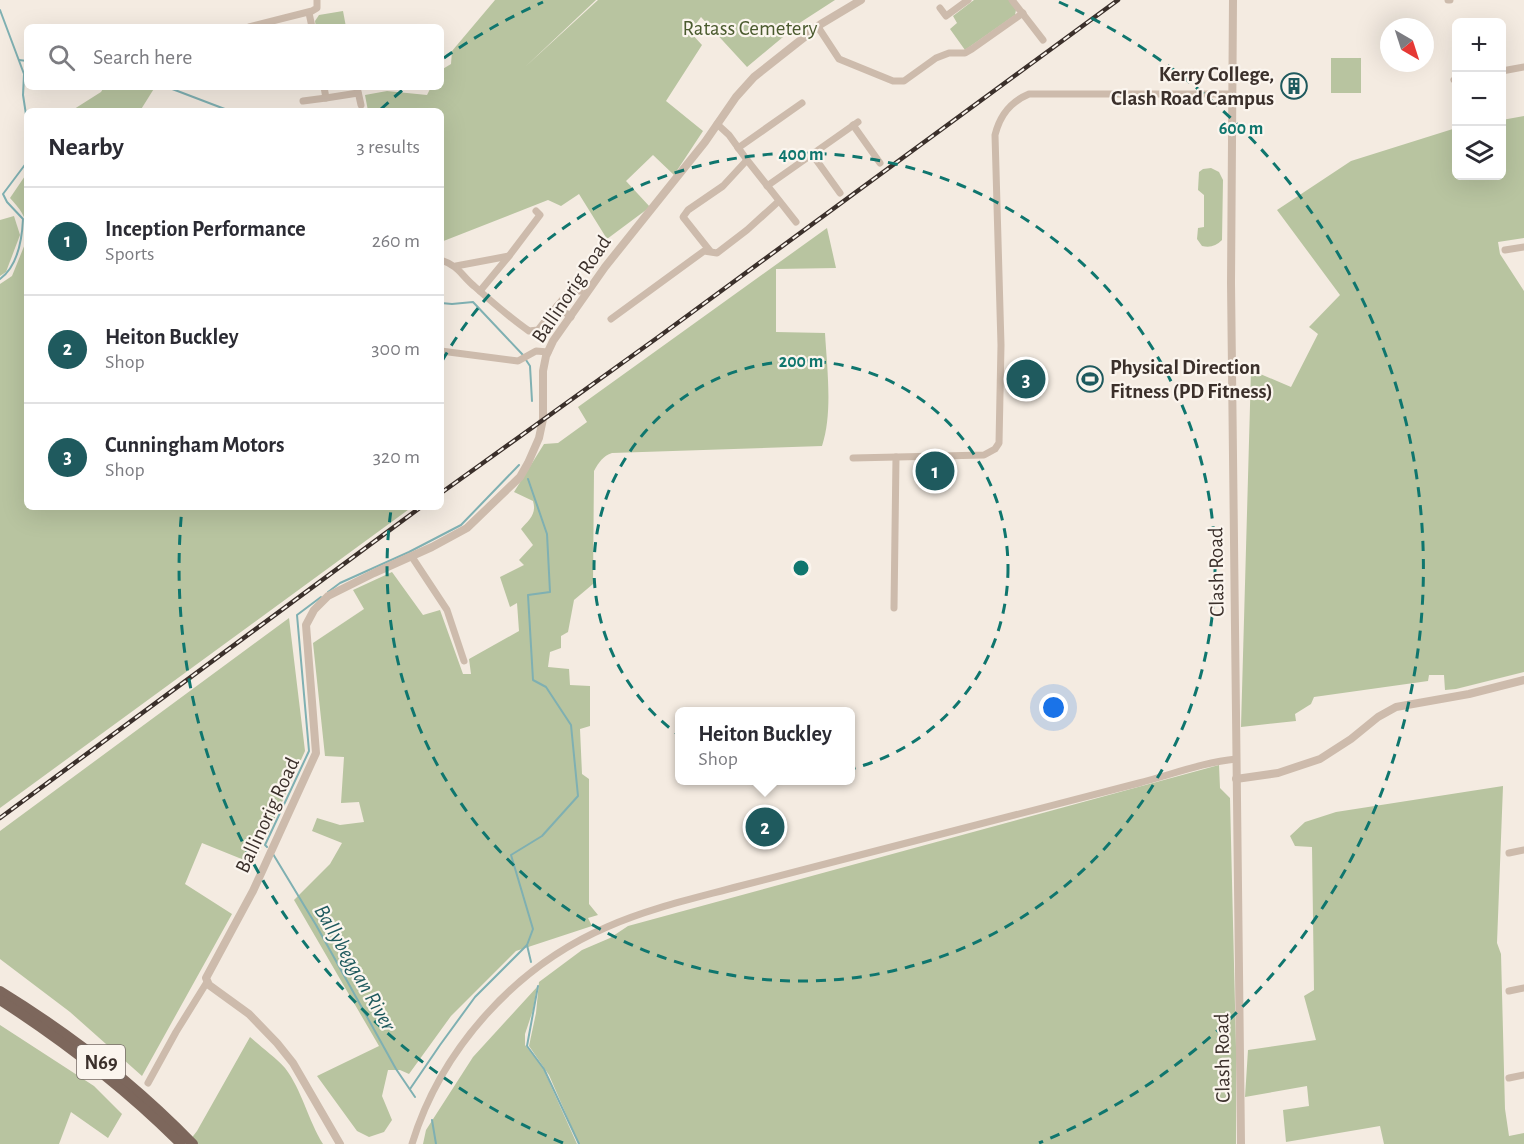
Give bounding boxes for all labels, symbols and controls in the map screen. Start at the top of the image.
park label: Ratass Cemetery [682,18,818,39]
north arrow [1380,18,1434,72]
map controls [1452,18,1506,180]
button: + [1452,18,1506,72]
search box [24,24,444,90]
icon: search [45,41,78,74]
text: Search here [93,46,192,68]
place label: Kerry College, Clash Road Campus [1111,64,1274,109]
building icon: Kerry College, Clash Road Campus [1279,71,1309,101]
button: − [1452,72,1506,126]
text: 600 m [1219,120,1263,138]
button: layers [1452,126,1506,180]
text: Nearby [48,134,124,160]
text: 3 results [356,137,420,157]
text: 400 m [778,146,824,164]
text: Inception Performance [105,218,306,240]
text: 1 [64,231,71,251]
text: 260 m [372,231,420,251]
street label: Ballinorig Road [528,232,615,347]
text: Sports [105,244,154,264]
text: Heiton Buckley [105,326,238,348]
text: 2 [63,339,72,359]
text: 300 m [371,339,420,359]
text: Shop [105,352,145,372]
text: 200 m [779,353,823,371]
pin: 3 [1006,356,1046,401]
place label: Physical Direction Fitness (PD Fitness) [1110,357,1273,402]
sports icon: Physical Direction Fitness (PD Fitness) [1075,364,1105,394]
text: Cunningham Motors [105,434,284,456]
text: 3 [63,447,72,467]
text: 320 m [373,447,420,467]
pin: 1 [916,448,954,494]
text: Shop [105,460,145,480]
street label: Clash Road [1205,527,1228,617]
centre of rings [791,558,811,578]
your location [1039,693,1068,722]
popup [675,707,855,785]
text: Heiton Buckley [698,723,832,745]
text: Shop [698,749,738,769]
street label: Ballinorig Road [232,754,303,876]
pin: 2 [746,804,784,850]
water label: Ballybeggan River [310,901,401,1035]
street label: Clash Road [1211,1013,1234,1103]
road number: N69 [77,1045,125,1079]

